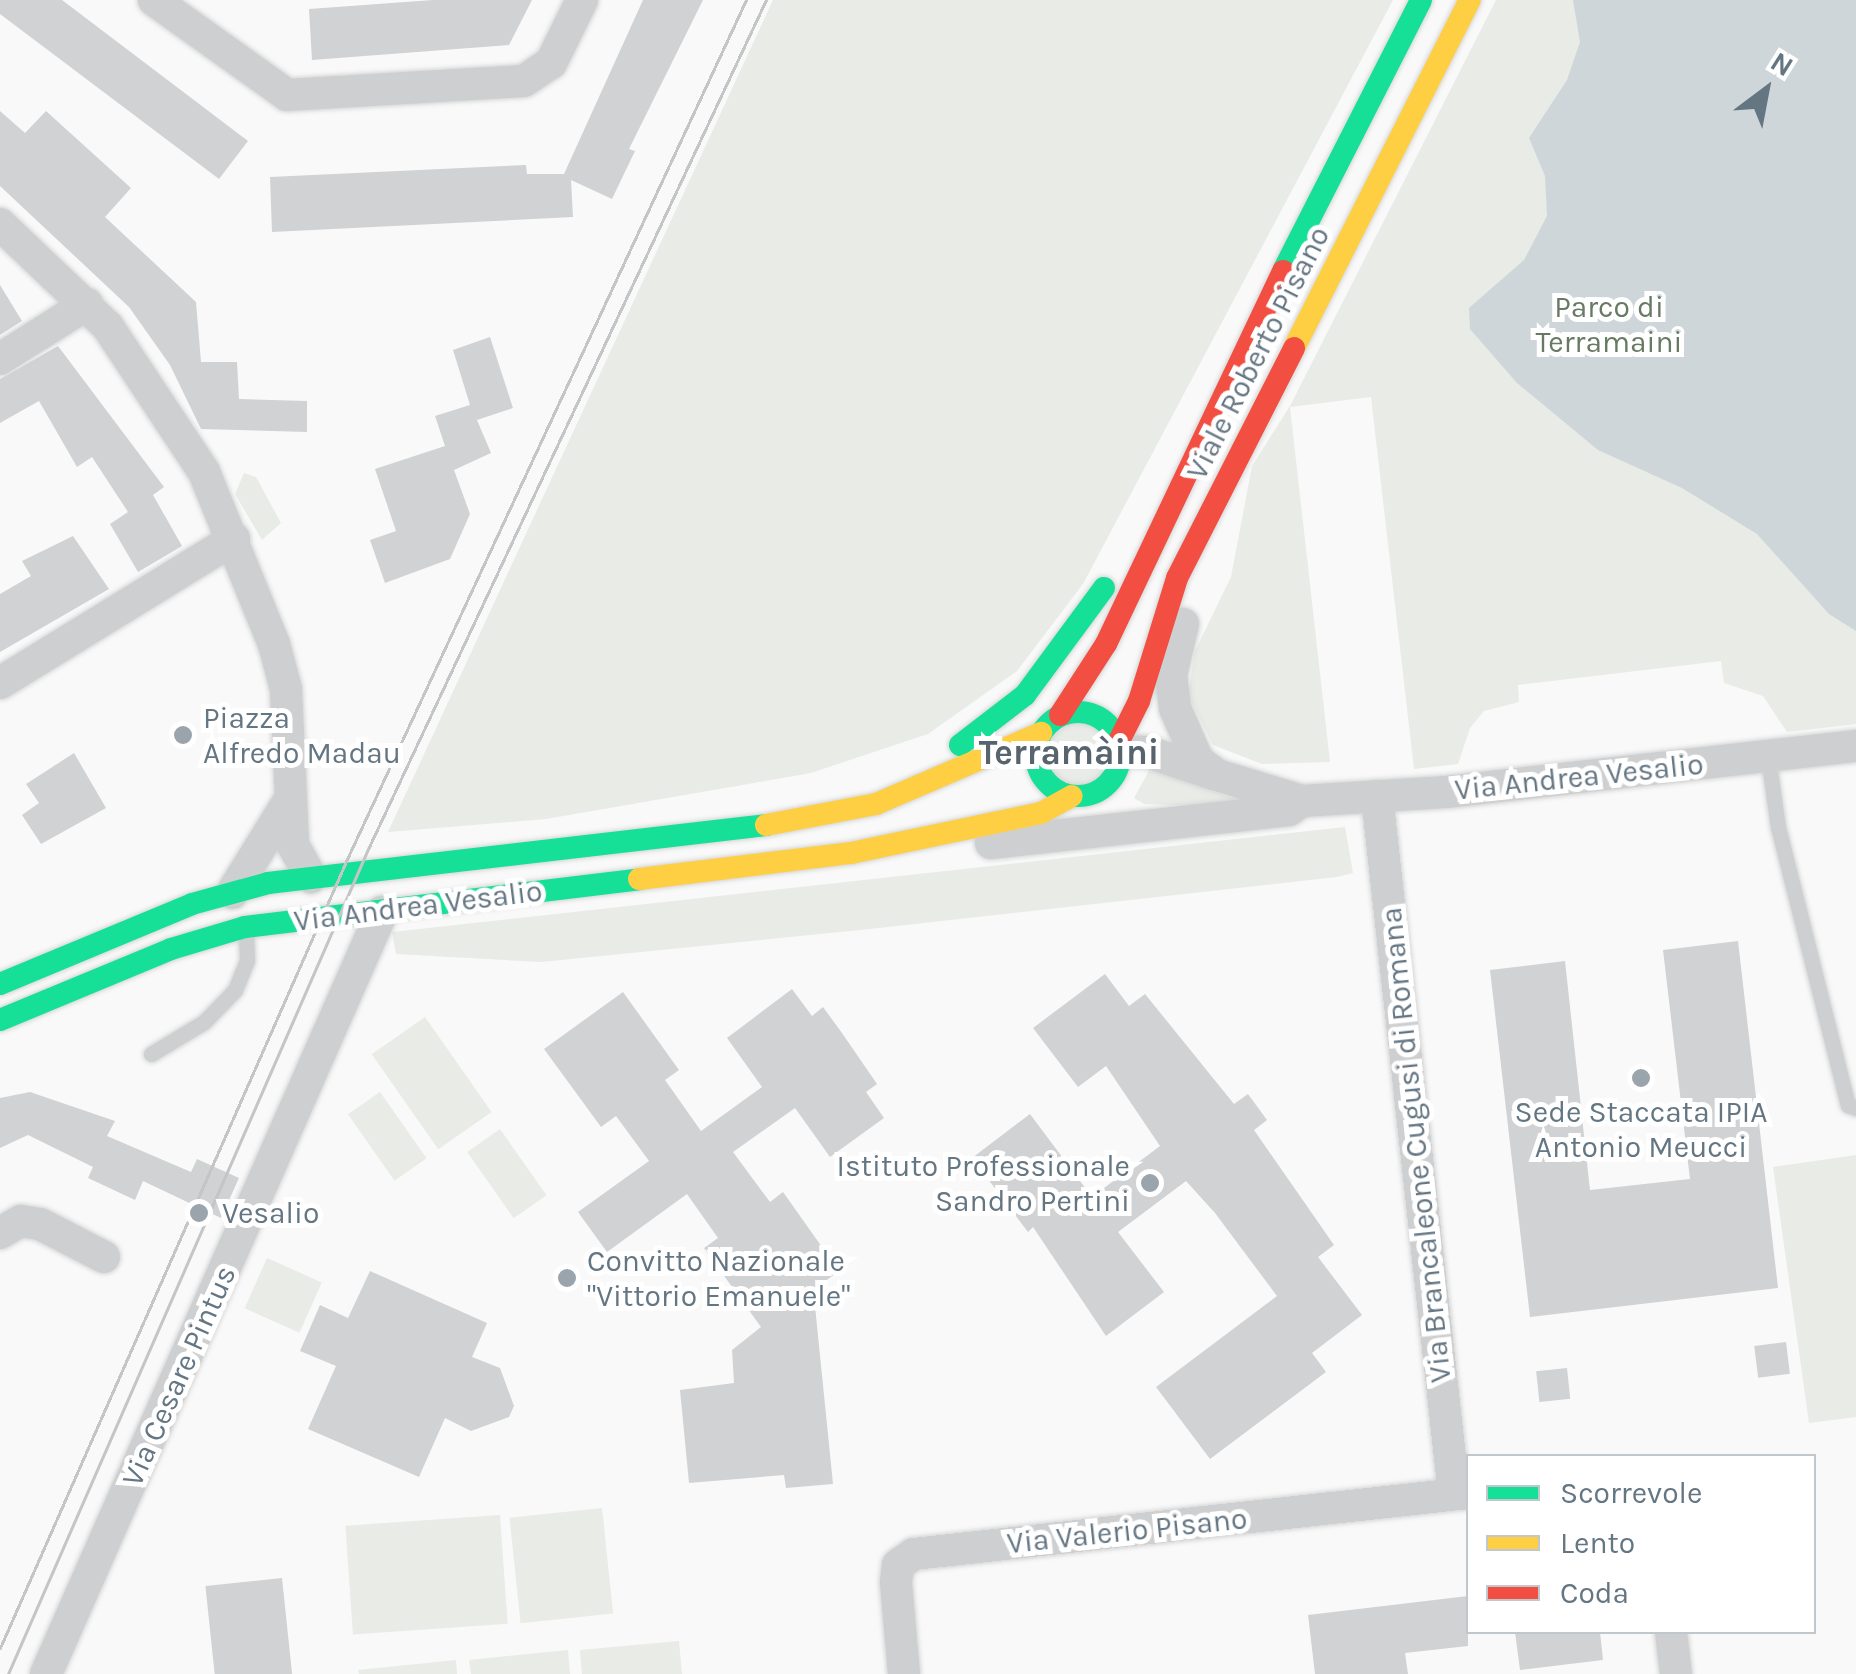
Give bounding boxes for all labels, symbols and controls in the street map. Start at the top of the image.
north arrow [1716,40,1816,140]
text: N [1765,45,1799,83]
street label: Viale Roberto Pisano [1179,220,1337,486]
park label: Parco di Terramaini [1536,289,1682,360]
place label: Piazza Alfredo Madau [203,700,401,770]
marker: Piazza Alfredo Madau [172,724,194,746]
district label: Terramàini [979,732,1159,774]
street label: Via Andrea Vesalio [1453,746,1705,808]
street label: Via Andrea Vesalio [292,873,544,939]
street label: Via Brancaleone Cugusi di Romana [1373,906,1459,1384]
marker: Sede Staccata IPIA Antonio Meucci [1630,1067,1652,1089]
place label: Sede Staccata IPIA Antonio Meucci [1515,1094,1767,1164]
place label: Istituto Professionale Sandro Pertini [837,1148,1130,1218]
marker: Istituto Professionale Sandro Pertini [1139,1172,1161,1194]
place label: Vesalio [222,1195,319,1231]
marker: Vesalio [186,1200,212,1226]
place label: Convitto Nazionale "Vittorio Emanuele" [587,1243,850,1314]
street label: Via Cesare Pintus [114,1260,244,1492]
marker: Convitto Nazionale "Vittorio Emanuele" [556,1267,578,1289]
legend [1466,1454,1816,1634]
text: Scorrevole [1560,1475,1702,1511]
street label: Via Valerio Pisano [1005,1500,1249,1562]
text: Lento [1560,1525,1635,1561]
text: Coda [1560,1575,1629,1611]

